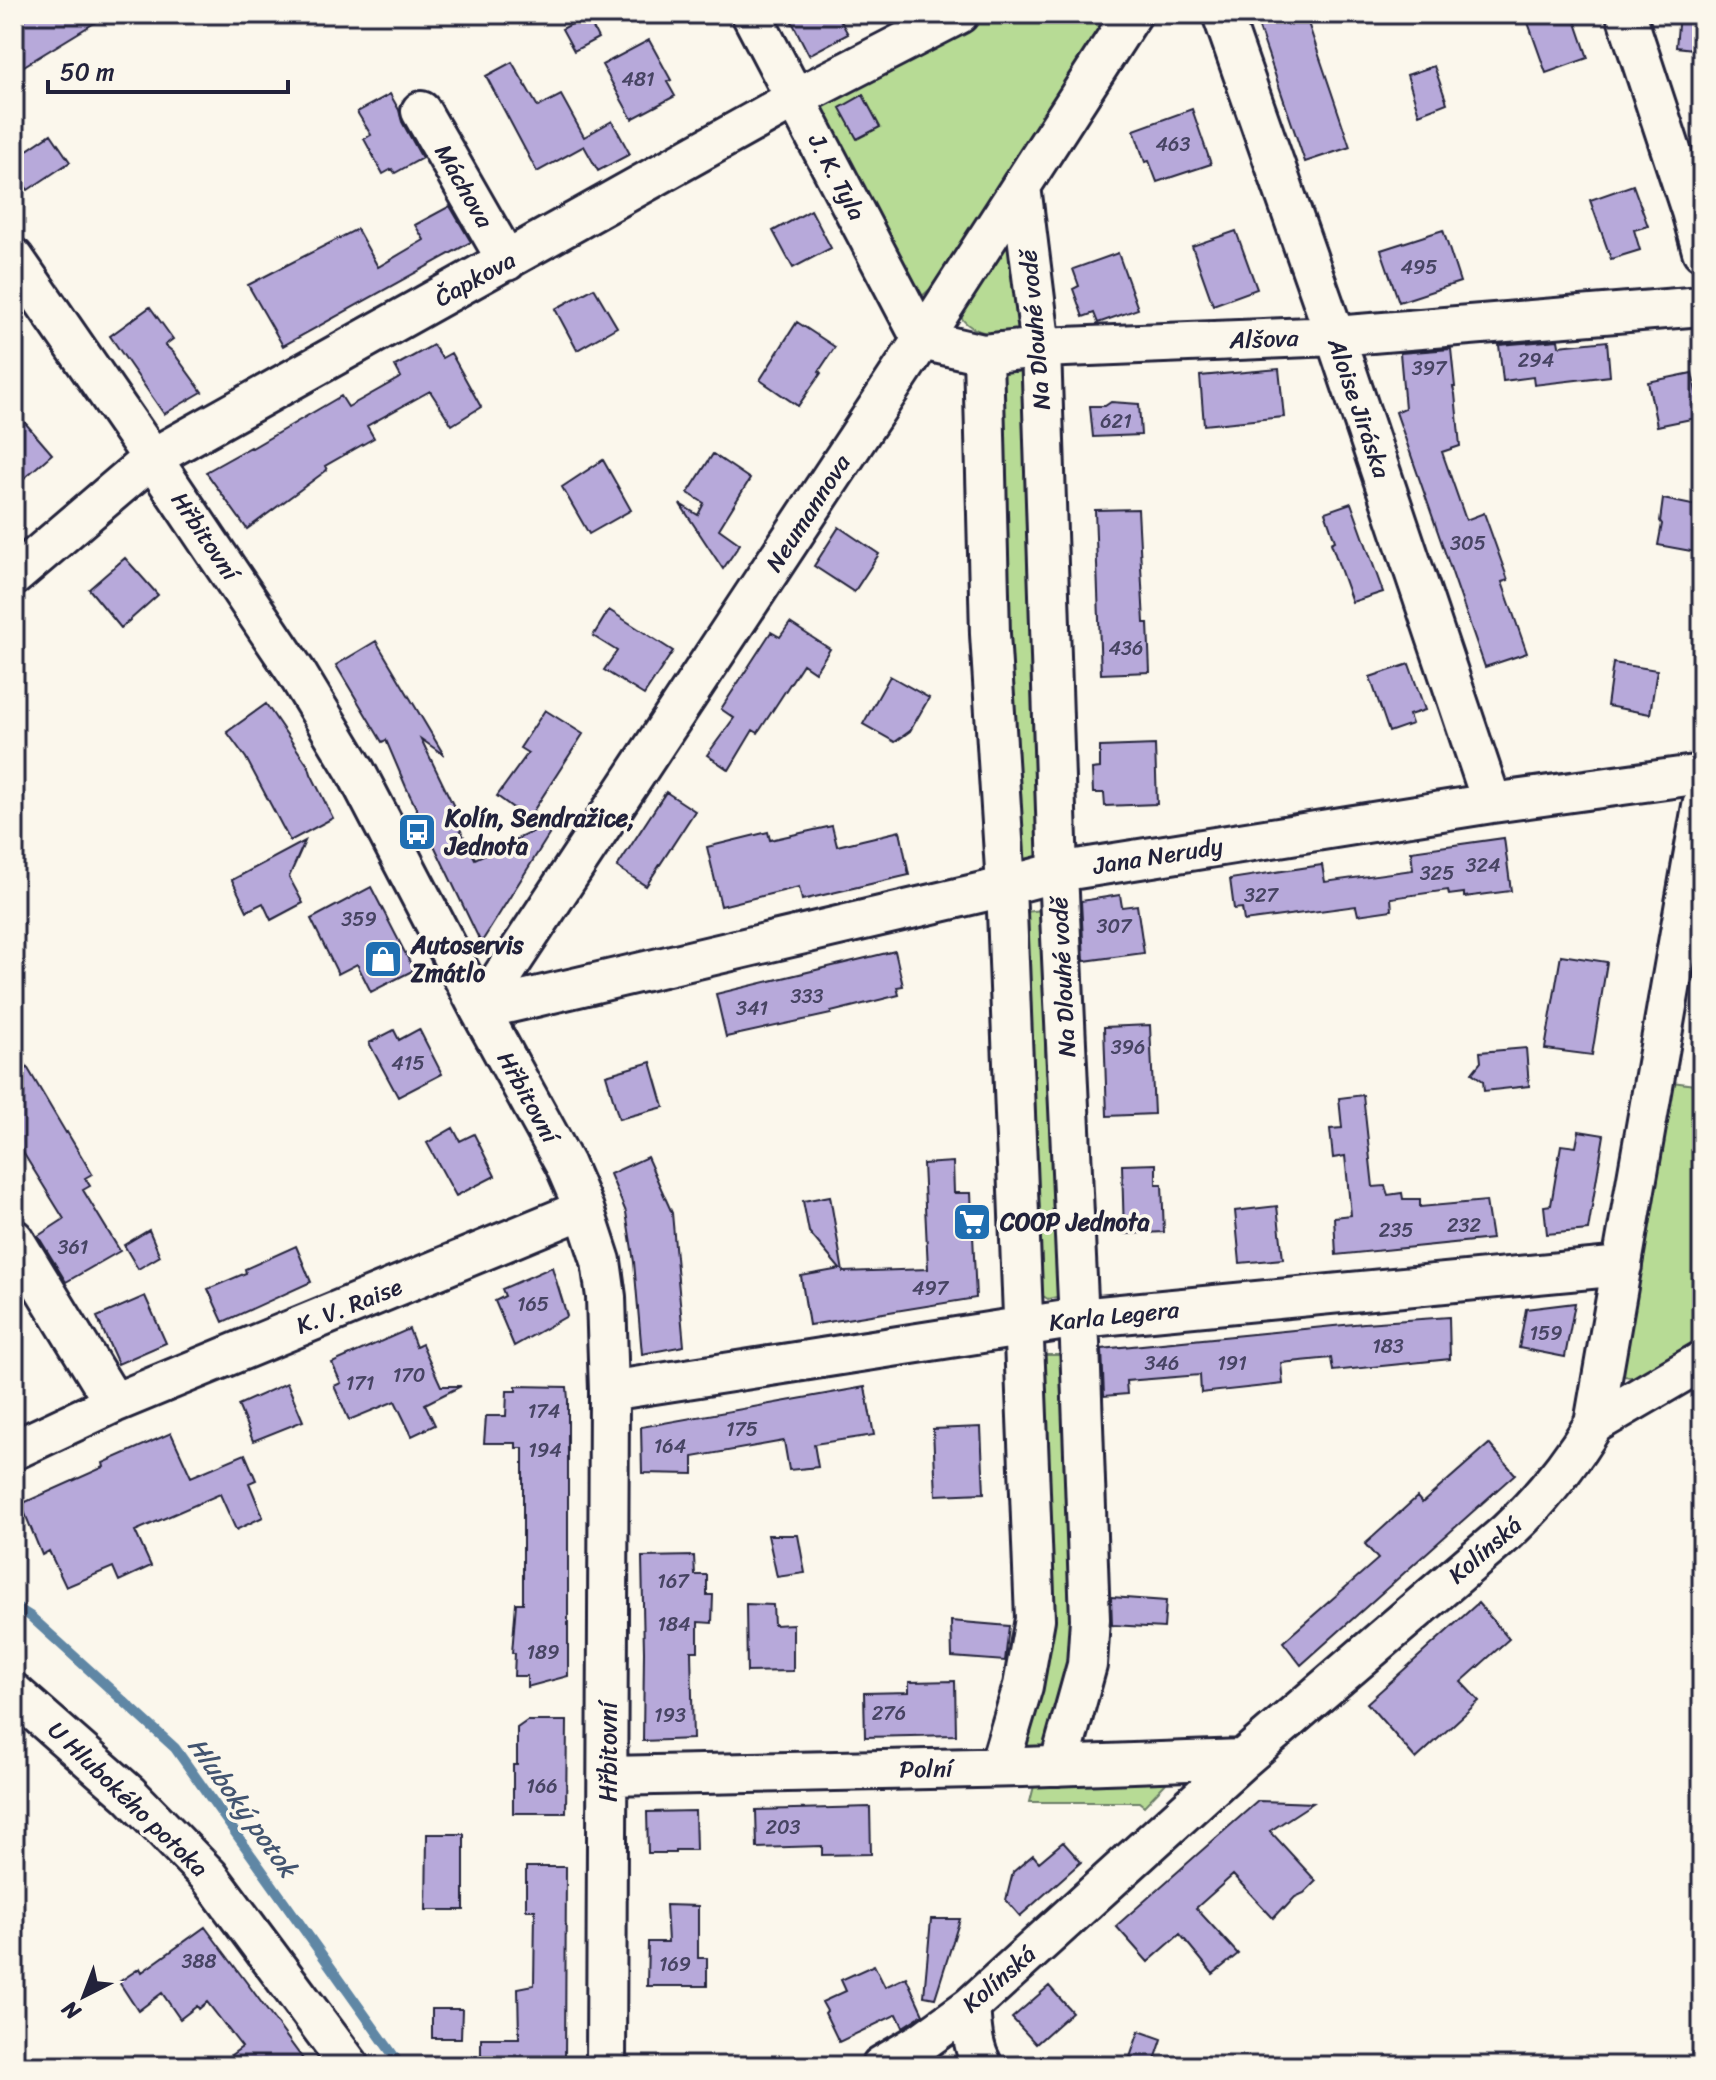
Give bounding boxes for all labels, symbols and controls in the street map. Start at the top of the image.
scale bar [48,44,288,94]
text: 50 m [60,51,115,93]
house number: 481 [621,62,655,97]
street label: J. K. Tyla [796,125,878,228]
house number: 463 [1156,127,1190,162]
street label: Máchova [423,136,506,237]
street label: Čapkova [426,239,524,319]
street label: Na Dlouhé vodě [1007,246,1063,412]
house number: 495 [1401,250,1438,285]
street label: Alšova [1228,317,1300,361]
street label: Aloise Jiráska [1315,331,1403,485]
house number: 294 [1518,343,1554,378]
house number: 397 [1412,351,1448,386]
house number: 621 [1100,404,1132,439]
street label: Neumannova [754,445,863,580]
street label: Hřbitovní [160,483,252,592]
house number: 305 [1450,526,1486,561]
house number: 436 [1109,631,1143,666]
place label: Kolín, Sendražice, Jednota [443,797,635,867]
bus stop icon: Kolín, Sendražice, Jednota [396,811,438,853]
street label: Jana Nerudy [1089,825,1226,887]
house number: 324 [1465,848,1501,883]
house number: 325 [1420,856,1454,891]
house number: 327 [1244,878,1280,913]
street label: Na Dlouhé vodě [1038,894,1088,1058]
house number: 359 [341,902,377,937]
house number: 307 [1096,909,1133,944]
place label: Autoservis Zmátlo [410,924,525,994]
shop icon: Autoservis Zmátlo [362,938,404,980]
house number: 333 [791,979,823,1014]
house number: 341 [736,991,768,1026]
house number: 396 [1111,1030,1145,1065]
street label: Hřbitovní [485,1043,572,1154]
house number: 415 [391,1046,425,1081]
supermarket icon: COOP Jednota [951,1201,993,1243]
place label: COOP Jednota [999,1201,1150,1243]
house number: 232 [1447,1208,1481,1243]
house number: 235 [1379,1213,1413,1248]
house number: 361 [58,1230,88,1265]
street label: K. V. Raise [289,1266,409,1346]
house number: 497 [912,1271,950,1306]
house number: 165 [517,1287,549,1322]
street label: Karla Legera [1047,1288,1182,1344]
house number: 159 [1529,1316,1563,1351]
house number: 183 [1372,1329,1404,1364]
house number: 346 [1145,1346,1179,1381]
house number: 191 [1217,1346,1247,1381]
house number: 170 [393,1358,425,1393]
house number: 171 [346,1366,374,1401]
house number: 174 [528,1394,560,1429]
house number: 175 [726,1412,758,1447]
house number: 164 [654,1429,686,1464]
house number: 194 [528,1433,562,1468]
street label: Kolínská [1438,1505,1532,1595]
house number: 167 [657,1564,690,1599]
house number: 184 [657,1607,691,1642]
house number: 189 [527,1635,559,1670]
house number: 276 [872,1696,906,1731]
house number: 193 [654,1698,686,1733]
street label: Hřbitovní [587,1699,629,1802]
street label: U Hlubokého potoka [37,1711,219,1887]
water label: Hluboký potok [176,1726,312,1889]
street label: Polní [899,1747,956,1790]
house number: 166 [526,1769,558,1804]
house number: 203 [765,1810,801,1845]
street label: Kolínská [952,1934,1046,2024]
house number: 388 [181,1944,217,1979]
house number: 169 [659,1947,691,1982]
north arrow [44,1956,124,2036]
text: N [52,1990,90,2031]

